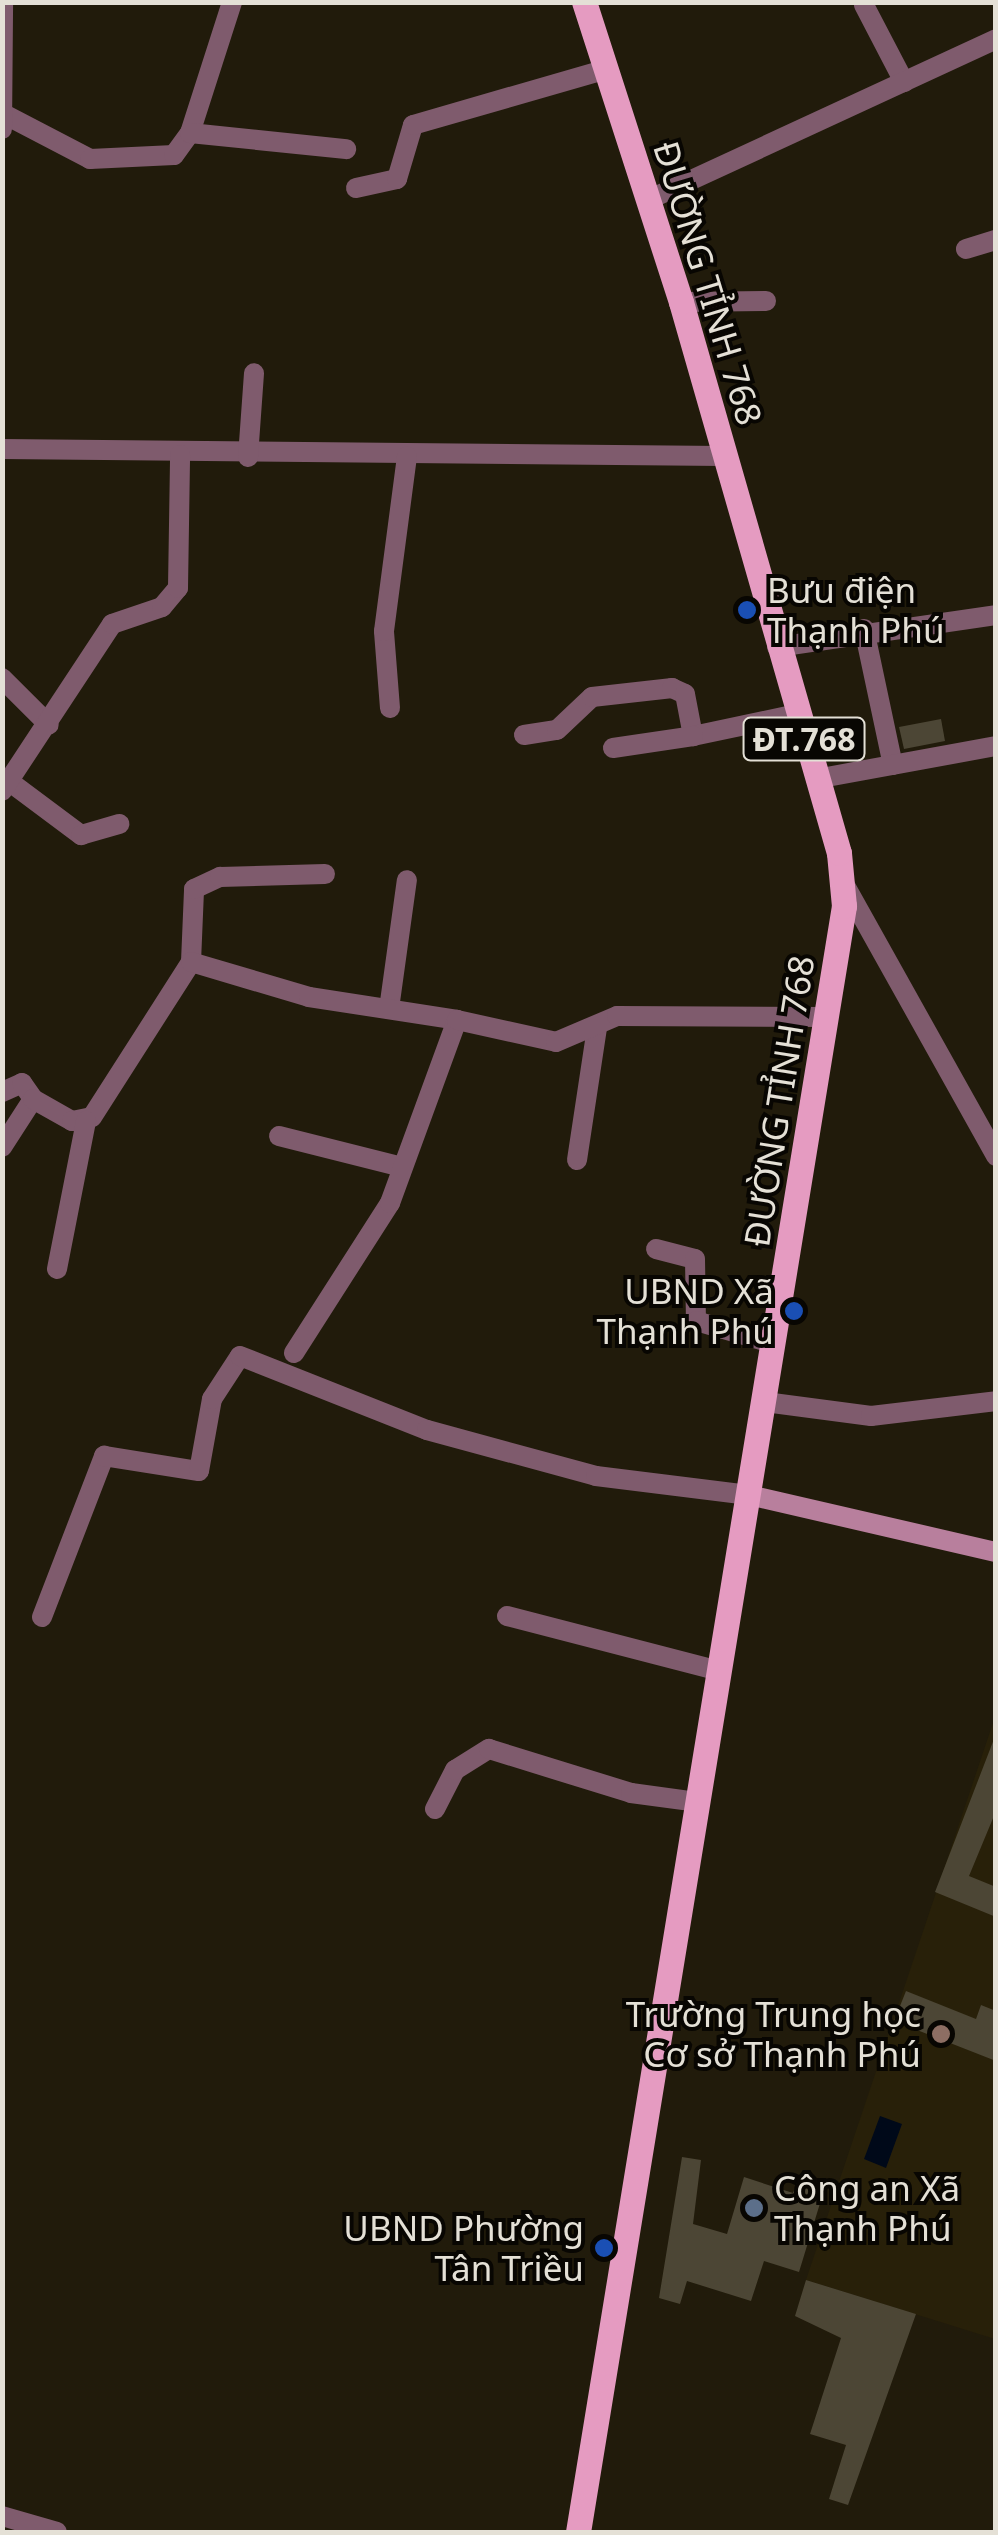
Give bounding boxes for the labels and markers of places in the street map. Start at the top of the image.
place label: Bưu điện Thạnh Phú [767,569,945,651]
marker: Bưu điện Thạnh Phú [736,599,758,621]
place label: UBND Xã Thạnh Phú [596,1270,774,1352]
marker: UBND Xã Thạnh Phú [783,1300,805,1322]
place label: Trường Trung học Cơ sở Thạnh Phú [626,1993,921,2075]
marker: Trường Trung học Cơ sở Thạnh Phú [930,2023,952,2045]
place label: Công an Xã Thạnh Phú [774,2167,960,2249]
marker: Công an Xã Thạnh Phú [743,2197,765,2219]
place label: UBND Phường Tân Triều [343,2207,584,2289]
marker: UBND Phường Tân Triều [593,2237,615,2259]

